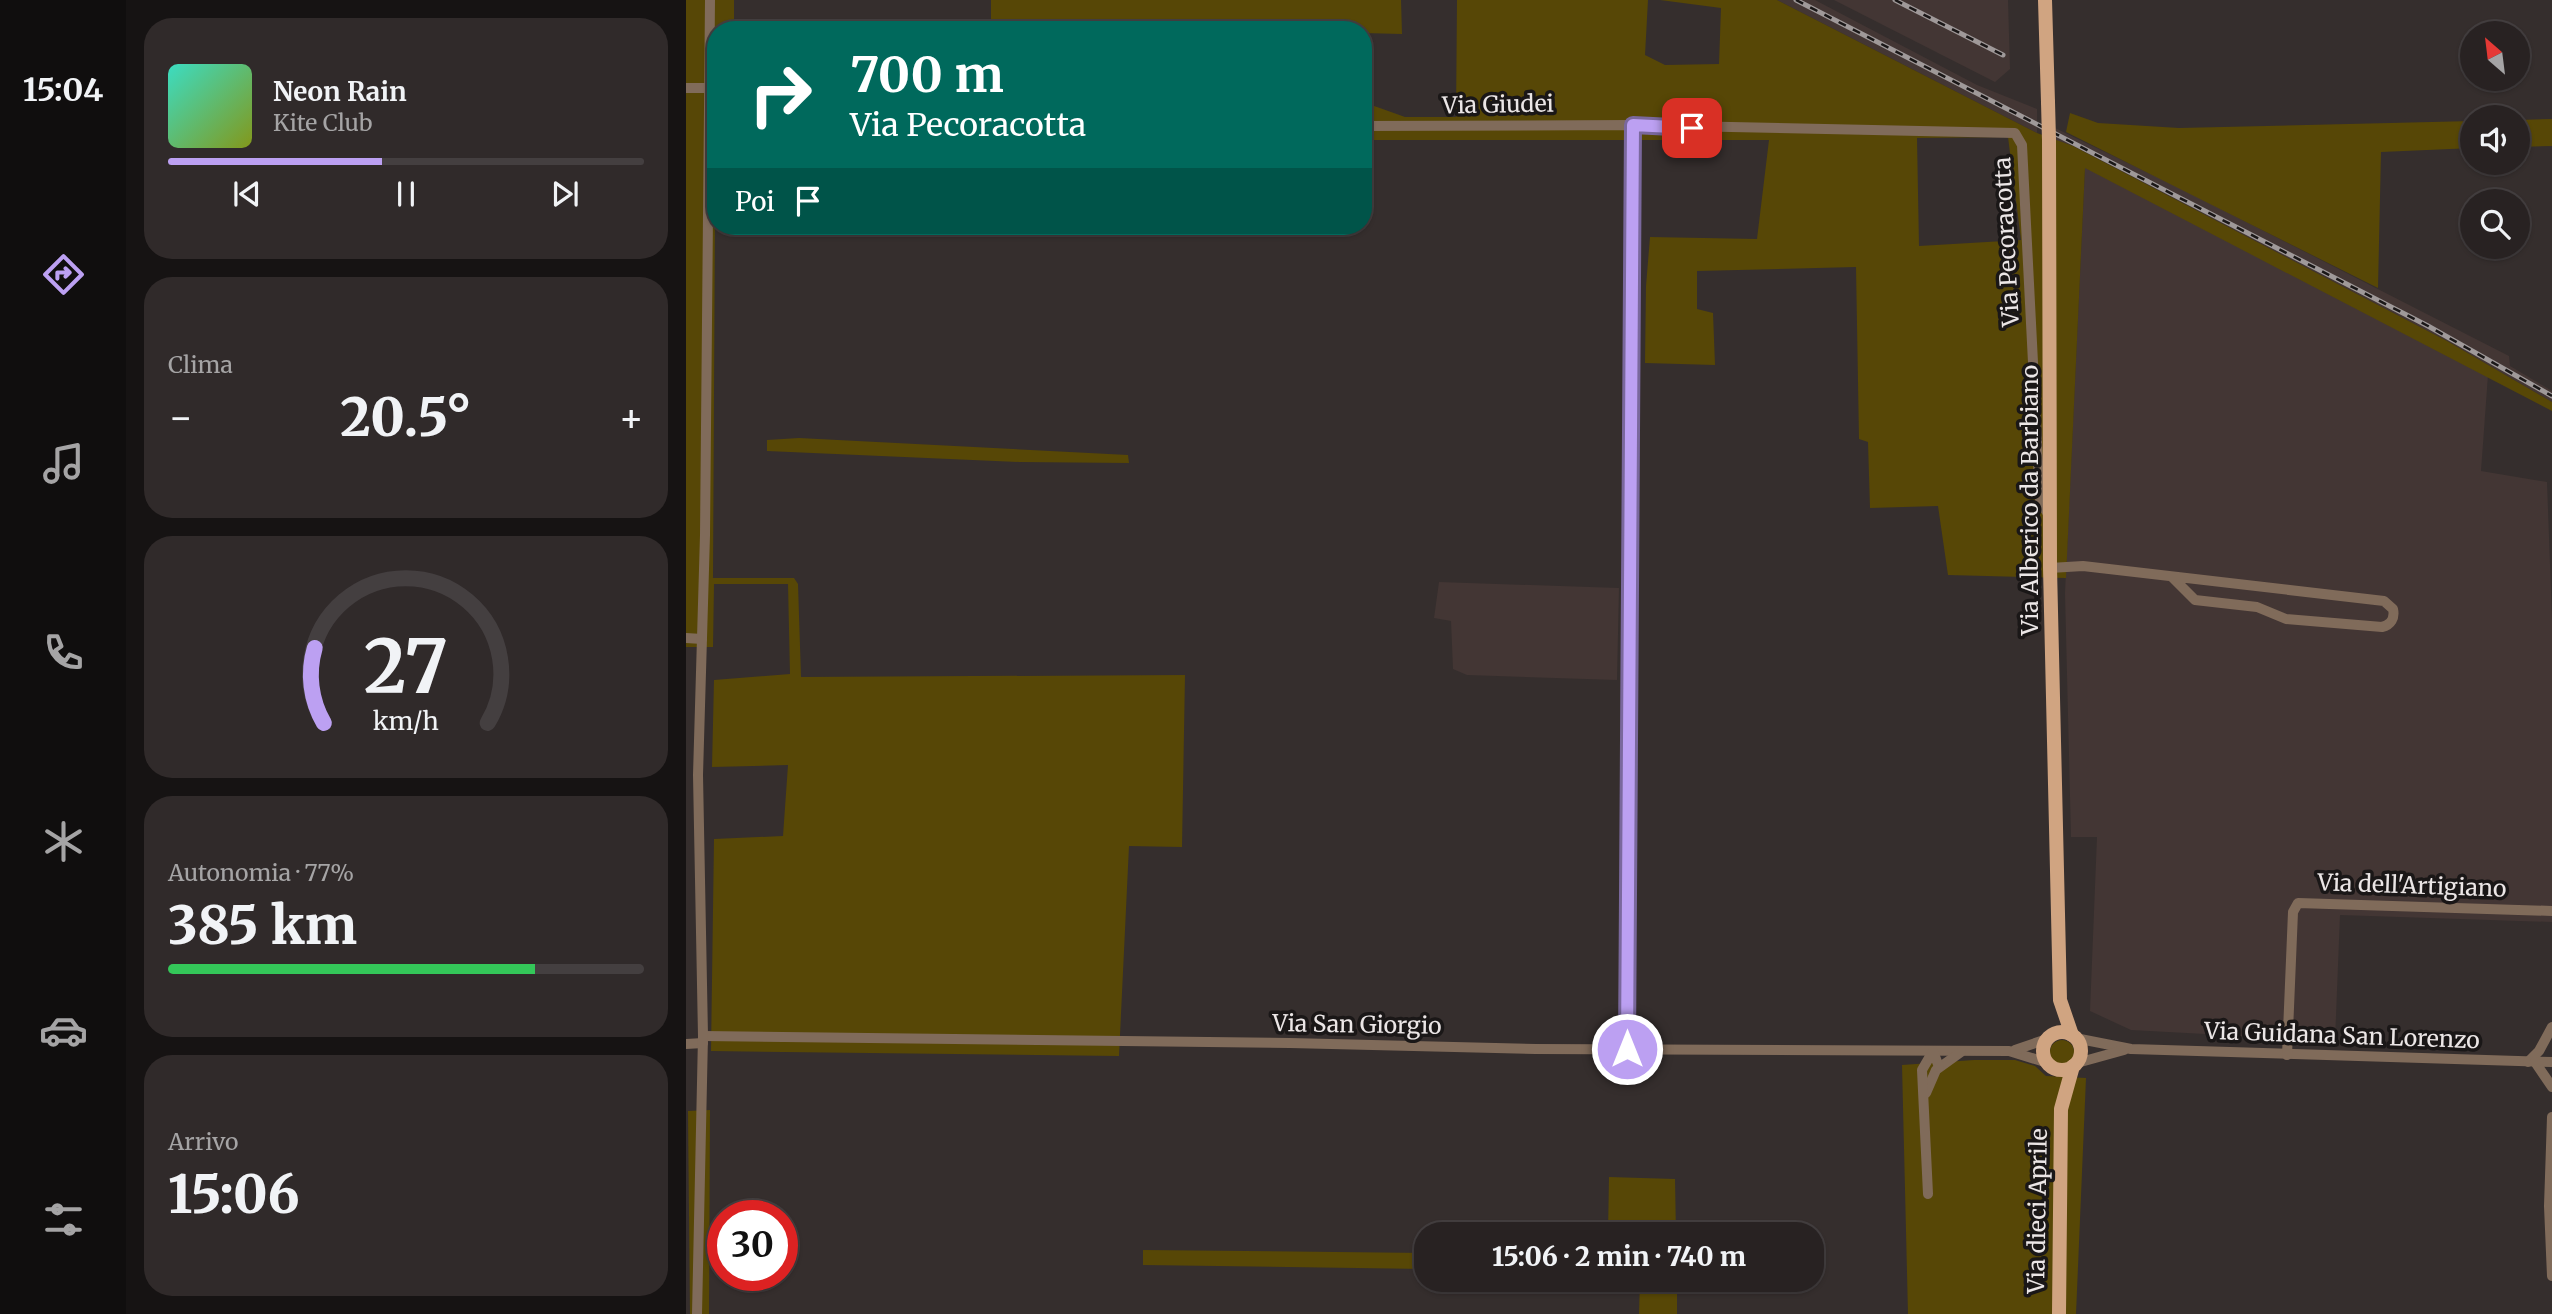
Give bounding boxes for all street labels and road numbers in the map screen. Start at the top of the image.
street label: Via Giudei [1441,89,1554,119]
street label: Via Pecoracotta [1987,156,2025,329]
street label: Via Alberico da Barbiano [2015,365,2044,636]
street label: Via dell'Artigiano [2316,867,2507,903]
street label: Via San Giorgio [1271,1008,1442,1040]
street label: Via Guidana San Lorenzo [2203,1016,2480,1054]
street label: Via dieci Aprile [2021,1128,2053,1295]

